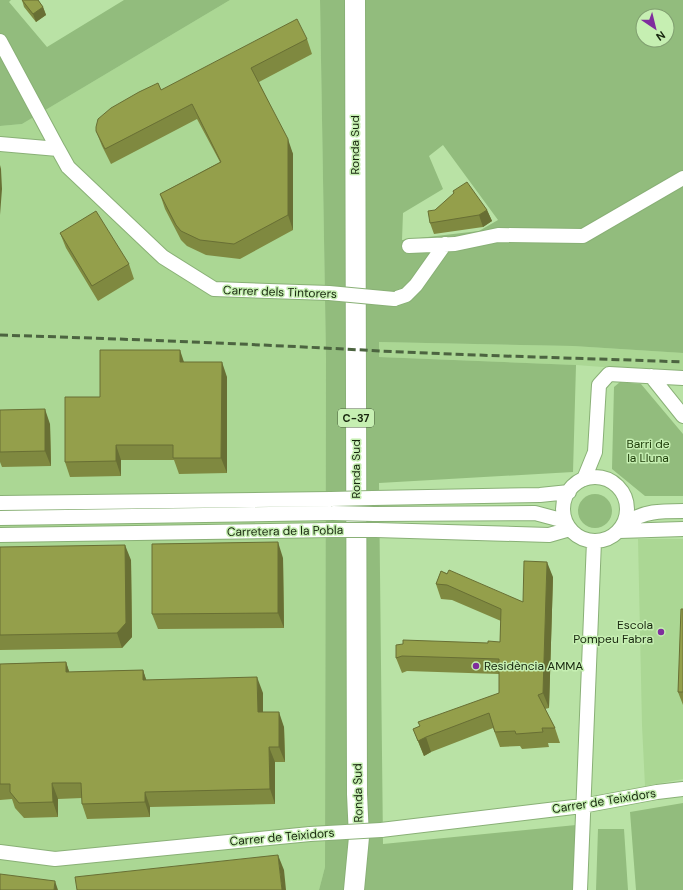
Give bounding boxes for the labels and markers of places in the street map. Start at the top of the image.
place label: Escola Pompeu Fabra [573,617,653,647]
marker: Escola Pompeu Fabra [656,627,666,637]
place label: Residència AMMA [484,658,583,674]
marker: Residència AMMA [471,661,481,671]

